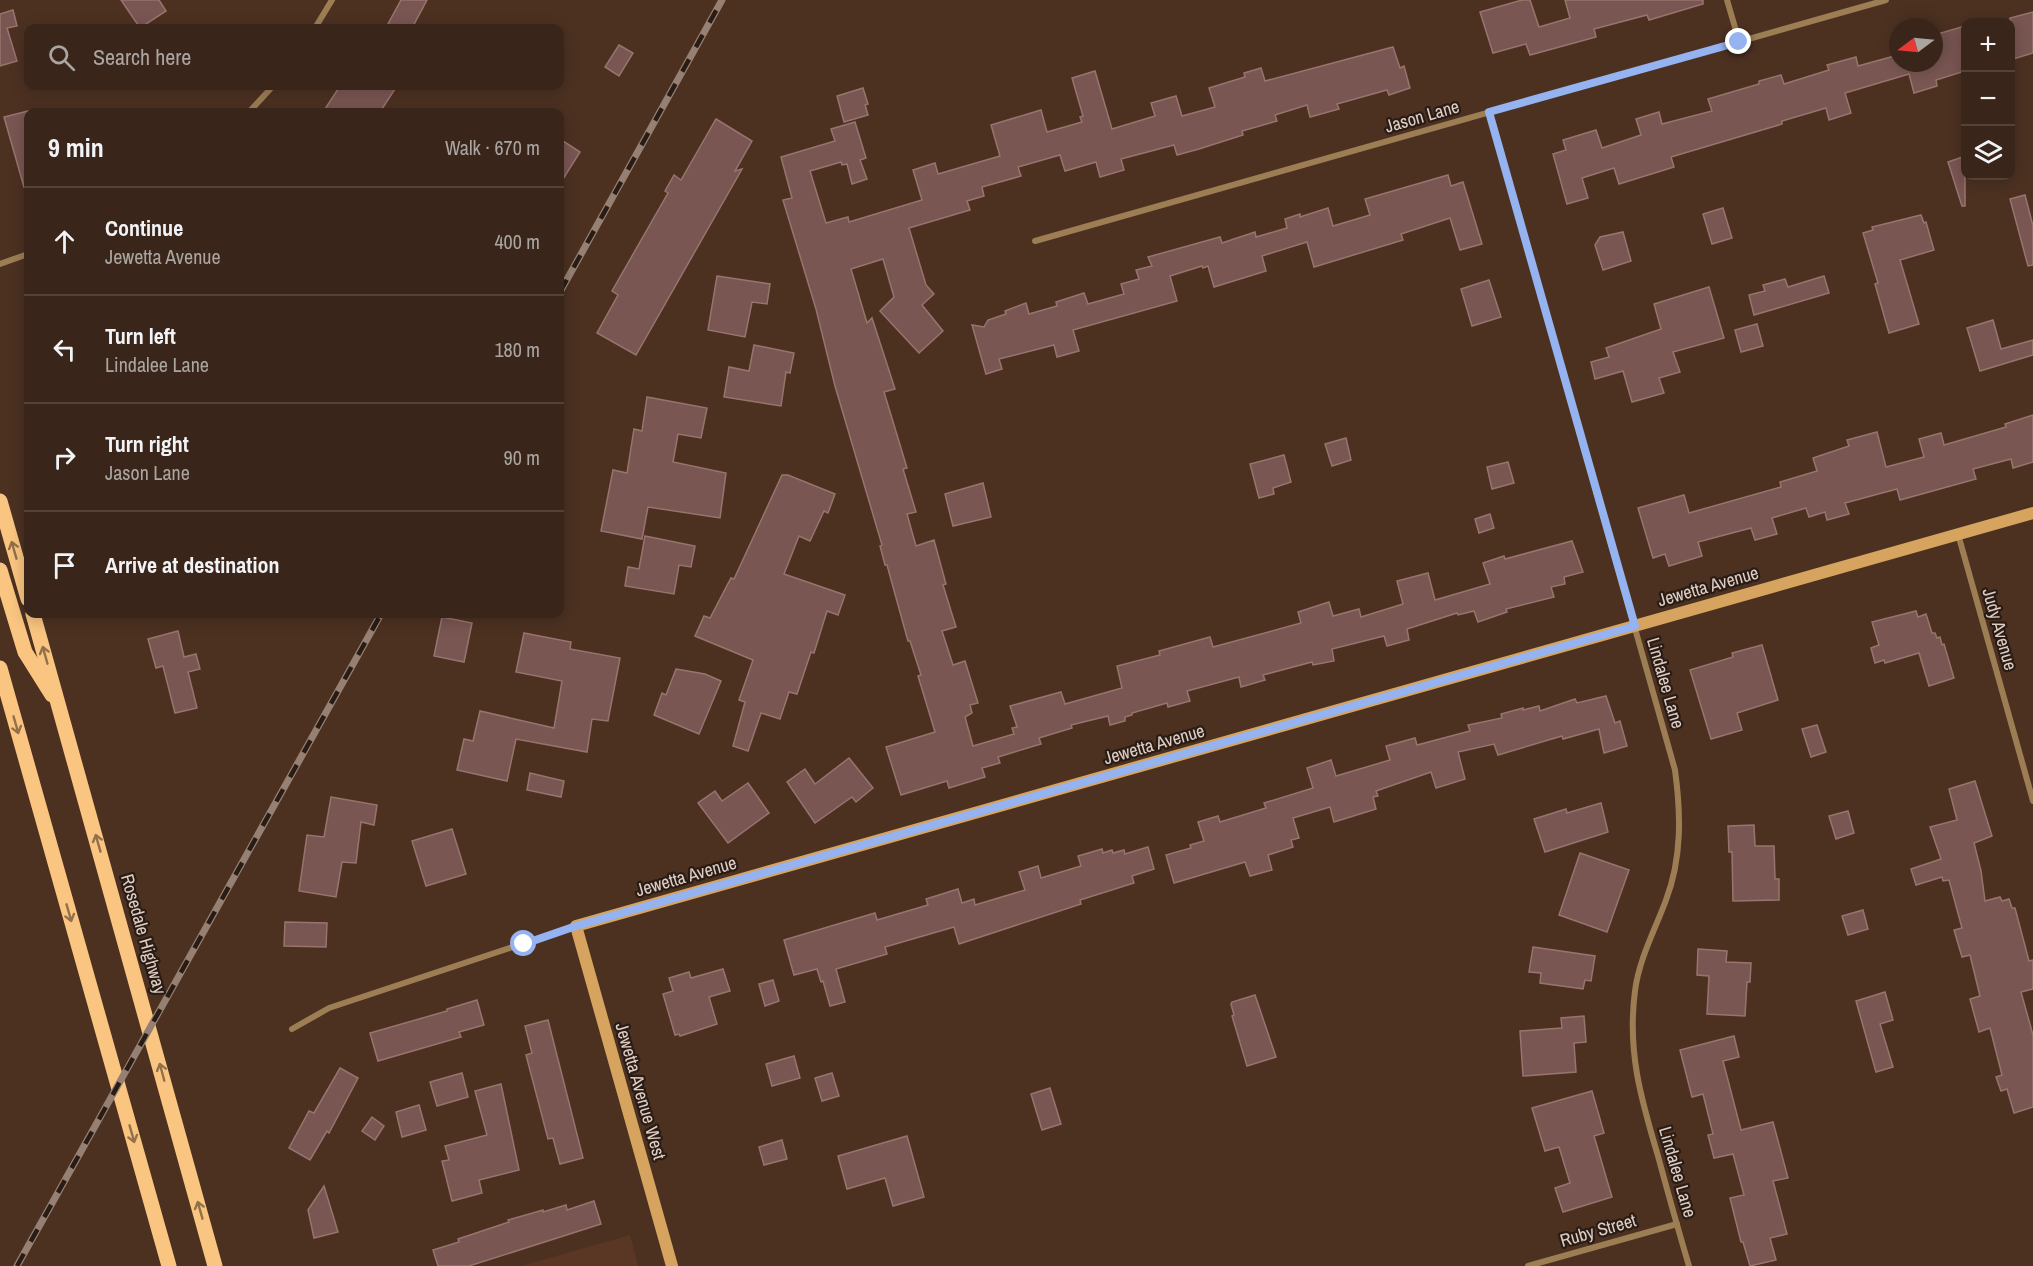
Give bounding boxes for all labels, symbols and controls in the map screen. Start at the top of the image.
north arrow [1889,18,1943,72]
map controls [1961,18,2015,180]
button: + [1961,18,2015,72]
search box [24,24,564,90]
route end [1725,28,1751,54]
icon: search [45,41,78,74]
text: Search here [93,42,191,72]
button: − [1961,72,2015,126]
street label: Jason Lane [1382,93,1462,139]
button: layers [1961,126,2015,180]
text: 9 min [48,130,104,165]
text: Walk · 670 m [445,134,540,161]
text: Continue [105,213,183,243]
icon: ahead [48,225,81,258]
text: 400 m [494,228,540,255]
text: Jewetta Avenue [105,243,221,270]
text: Turn left [105,321,176,351]
icon: left [48,333,81,366]
text: 180 m [494,336,540,363]
text: Lindalee Lane [105,351,209,378]
text: Turn right [105,429,189,459]
icon: right [48,441,81,474]
text: 90 m [504,444,540,471]
text: Jason Lane [105,459,190,486]
one-way arrow [8,541,19,560]
icon: arrive [48,549,81,582]
text: Arrive at destination [105,550,279,580]
street label: Jewetta Avenue [1655,560,1761,612]
street label: Judy Avenue [1976,585,2024,673]
street label: Lindalee Lane [1641,635,1691,731]
one-way arrow [39,646,50,665]
one-way arrow [11,715,22,734]
street label: Jewetta Avenue [1101,718,1207,770]
one-way arrow [92,834,103,853]
street label: Jewetta Avenue [633,850,739,902]
street label: Rosedale Highway [115,871,173,998]
one-way arrow [63,903,75,922]
route start [510,930,536,956]
street label: Jewetta Avenue West [609,1020,673,1162]
one-way arrow [155,1063,167,1082]
one-way arrow [127,1124,138,1143]
street label: Lindalee Lane [1653,1124,1703,1220]
one-way arrow [193,1201,205,1220]
street label: Ruby Street [1557,1207,1639,1253]

